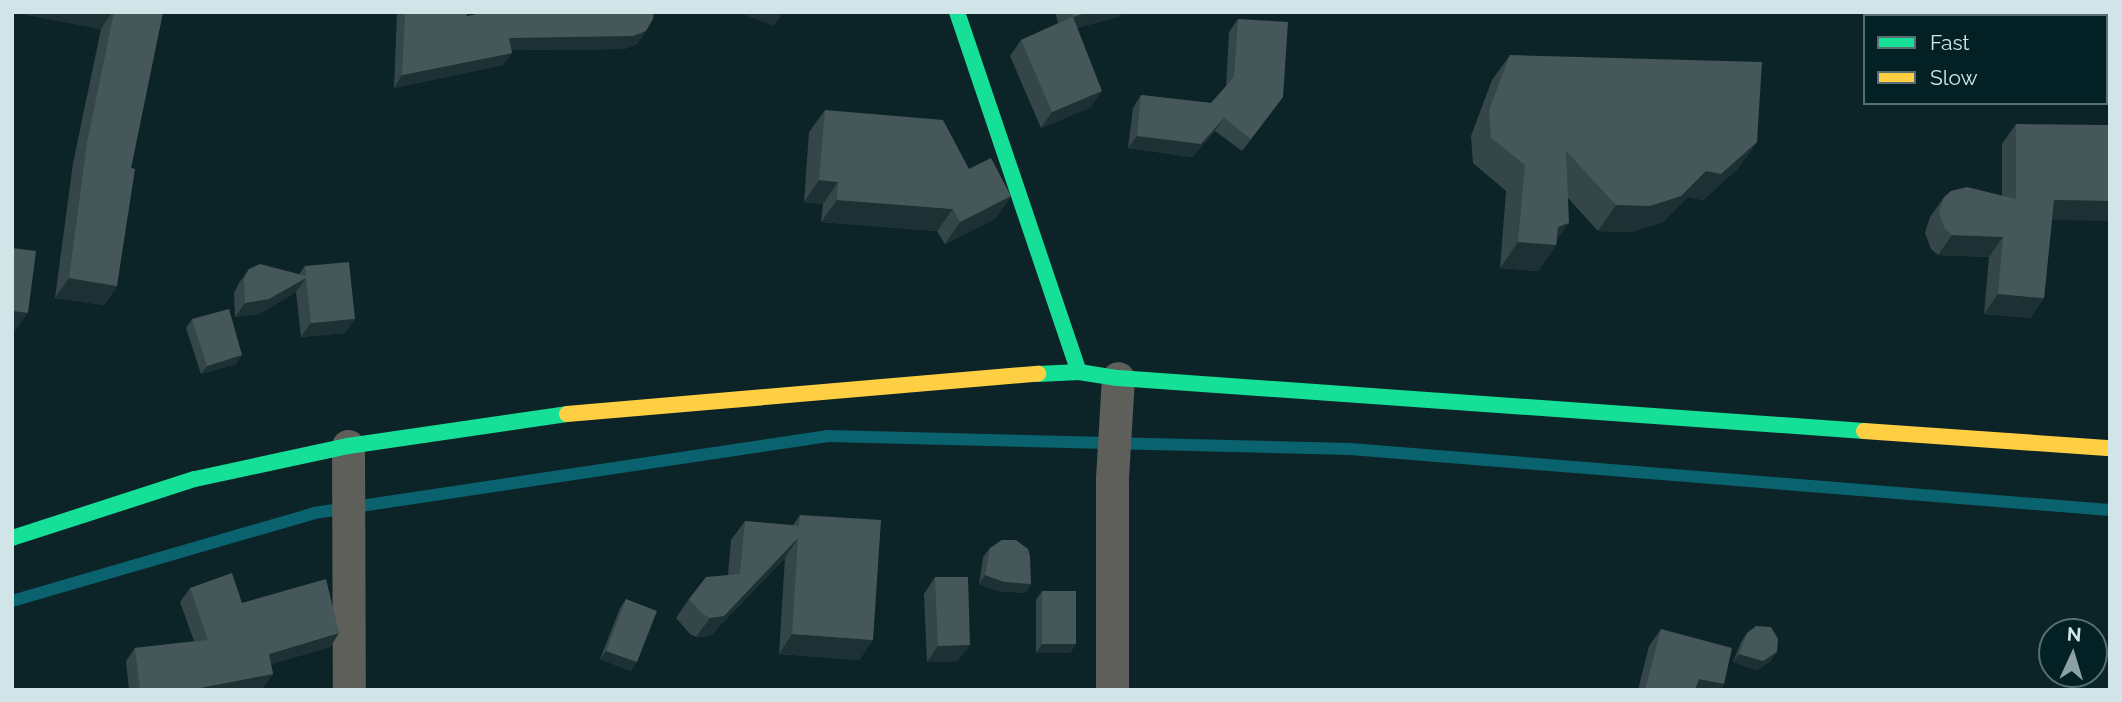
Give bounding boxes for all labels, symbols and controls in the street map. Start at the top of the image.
legend [1863,14,2108,105]
text: Fast [1930,30,1970,55]
text: Slow [1930,65,1978,90]
north arrow [2038,618,2108,688]
text: N [2066,623,2082,646]

